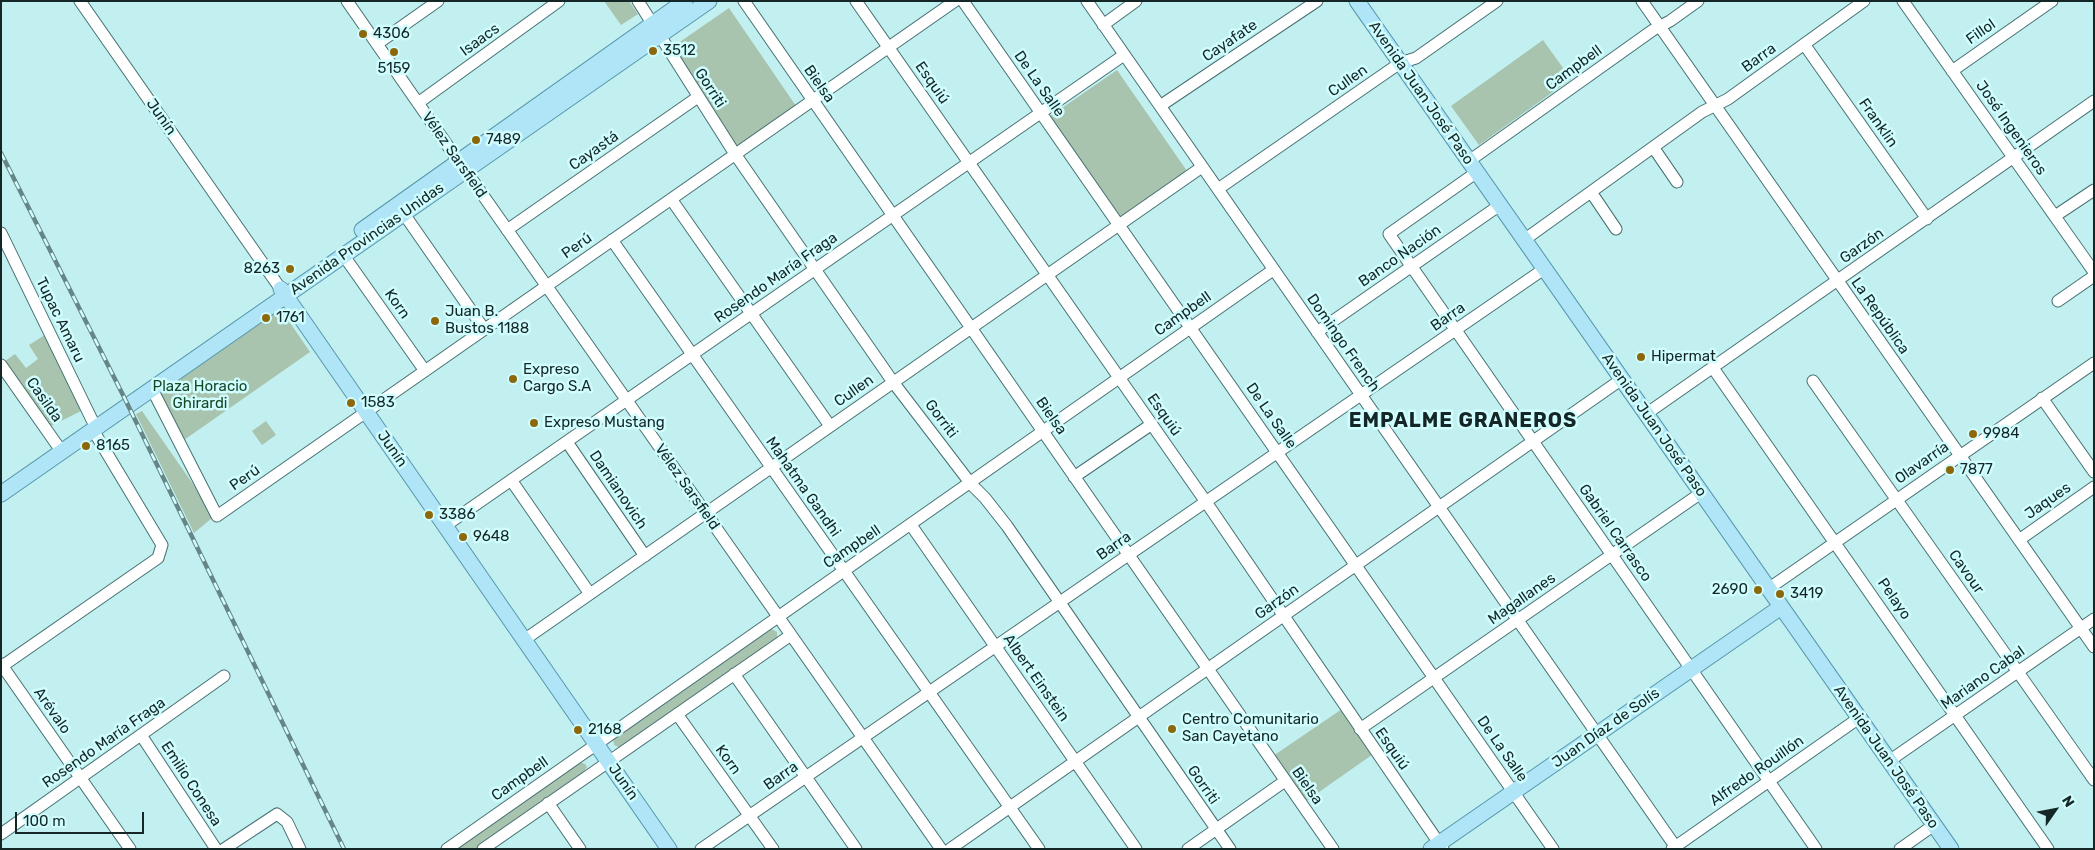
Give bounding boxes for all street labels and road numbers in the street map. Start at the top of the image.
street label: Fillol [1963,15,1999,49]
street label: Cayafate [1199,16,1261,66]
street label: Avenida Juan José Paso [1365,18,1477,168]
street label: Isaacs [457,20,503,60]
street label: Barra [1738,40,1780,76]
street label: Campbell [1542,42,1606,94]
street label: De La Salle [1010,48,1068,120]
street label: Esquiú [911,58,953,108]
street label: Cullen [1325,61,1371,101]
street label: Bielsa [800,62,838,106]
street label: Gorriti [691,65,729,111]
street label: José Ingenieros [1972,77,2050,179]
street label: Junín [142,95,180,139]
street label: Franklin [1855,95,1901,151]
street label: Vélez Sarsfield [418,108,490,202]
street label: Cayastá [566,128,622,174]
street label: Avenida Provincias Unidas [287,179,447,299]
street label: Banco Nación [1355,221,1445,291]
street label: Garzón [1837,224,1887,268]
street label: Perú [558,229,596,263]
street label: Rosendo María Fraga [711,229,841,327]
street label: La República [1847,274,1913,358]
street label: Tupac Amaru [32,275,88,365]
street label: Korn [380,286,414,322]
street label: Campbell [1151,288,1215,340]
street label: Domingo French [1303,291,1383,395]
street label: Barra [1427,299,1469,335]
street label: Avenida Juan José Paso [1598,350,1710,500]
street label: Cullen [831,371,877,411]
street label: Casilda [22,374,66,426]
street label: De La Salle [1242,380,1300,452]
street label: Esquiú [1143,390,1185,440]
street label: Bielsa [1032,394,1070,438]
street label: Gorriti [921,396,961,442]
street label: Junín [373,427,411,471]
street label: Mahatma Gandhi [762,434,844,540]
street label: Olavarría [1892,438,1952,488]
street label: Vélez Sarsfield [651,440,723,534]
street label: Damianovich [585,447,651,533]
street label: Perú [226,461,264,495]
street label: Jaques [2022,479,2074,523]
street label: Gabriel Carrasco [1575,481,1655,585]
street label: Campbell [820,521,884,573]
street label: Barra [1093,528,1135,564]
street label: Cavour [1944,547,1988,597]
street label: Magallanes [1485,569,1559,629]
street label: Pelayo [1873,575,1915,623]
street label: Garzón [1252,580,1302,624]
street label: Albert Einstein [999,631,1073,725]
street label: Mariano Cabal [1938,642,2028,714]
street label: Avenida Juan José Paso [1830,682,1942,832]
street label: Arévalo [30,684,74,738]
street label: Juan Díaz de Solís [1549,684,1663,772]
street label: Rosendo María Fraga [39,694,169,792]
street label: De La Salle [1473,713,1531,785]
street label: Esquiú [1371,724,1413,774]
street label: Alfredo Rouillón [1707,732,1807,810]
street label: Emilio Conesa [157,738,225,830]
street label: Korn [711,742,745,778]
street label: Campbell [488,753,552,805]
street label: Barra [760,758,802,794]
street label: Junín [604,760,642,804]
street label: Gorriti [1183,762,1223,808]
street label: Bielsa [1288,764,1326,808]

